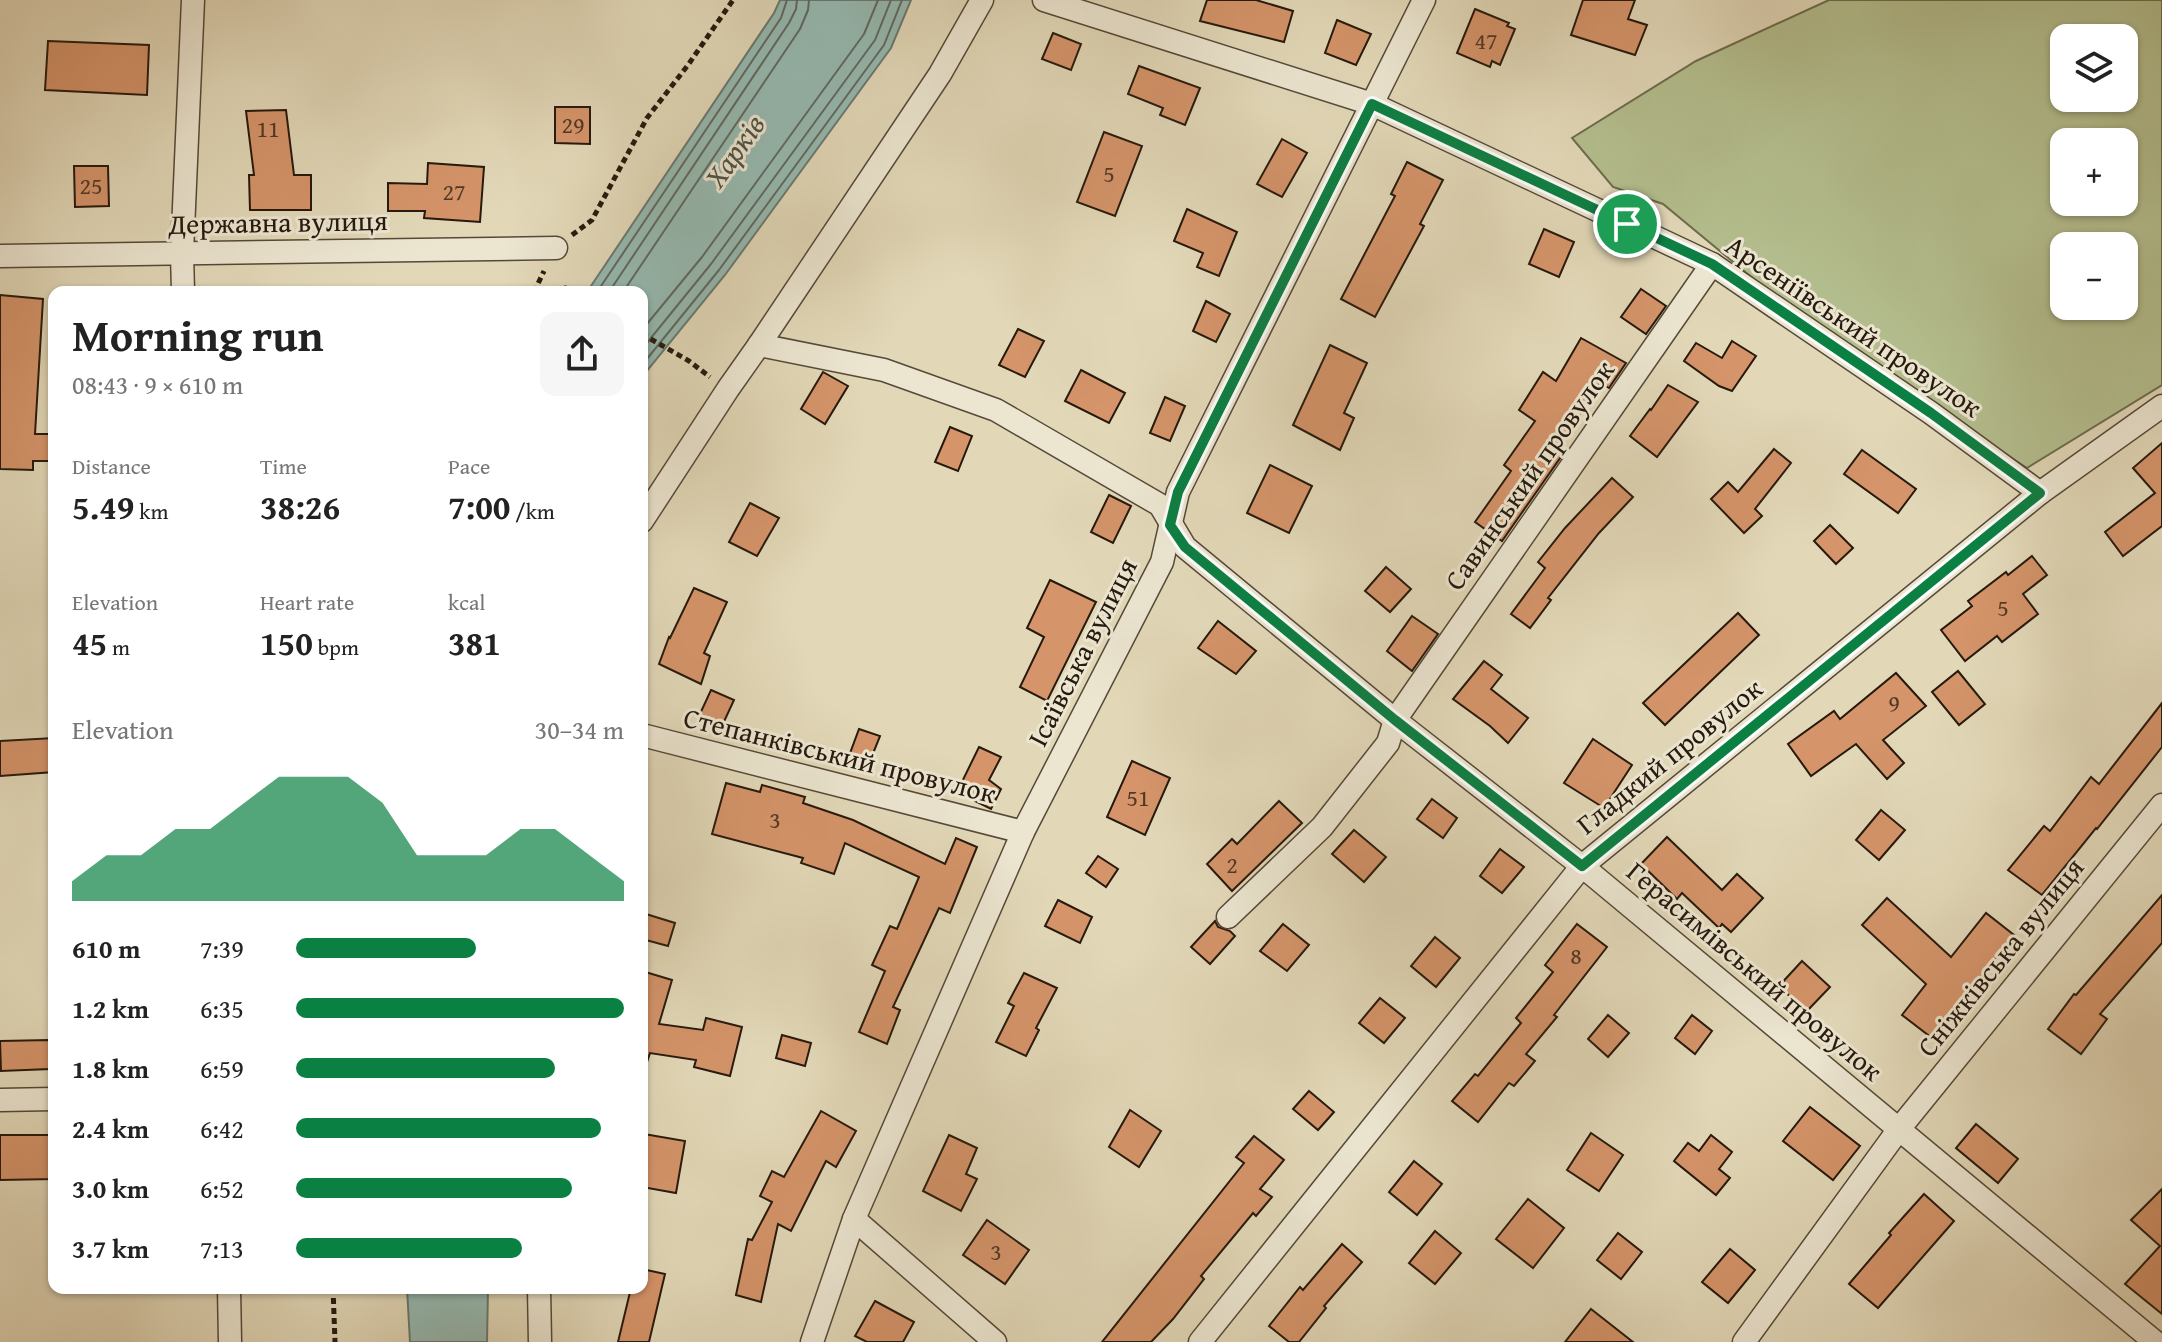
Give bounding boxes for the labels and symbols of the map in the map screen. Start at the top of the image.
house number: 47 [1474,23,1498,58]
water label: Харків [692,105,775,197]
house number: 29 [561,107,585,142]
house number: 11 [256,111,280,146]
house number: 5 [1103,156,1115,191]
house number: 25 [79,168,103,203]
house number: 27 [442,174,466,209]
pin [1593,190,1661,258]
street label: Державна вулиця [167,199,388,244]
street label: Арсеніївський провулок [1718,224,1991,427]
street label: Савинський провулок [1434,351,1624,598]
street label: Ісаївська вулиця [1016,551,1147,753]
house number: 5 [1997,590,2009,625]
street label: Гладкий провулок [1567,667,1771,844]
house number: 9 [1888,685,1900,720]
street label: Степанківський провулок [680,696,1001,813]
house number: 51 [1126,780,1150,815]
house number: 3 [769,802,781,837]
house number: 2 [1226,847,1238,882]
street label: Сніжківська вулиця [1906,848,2093,1065]
street label: Герасимівський провулок [1618,851,1892,1090]
house number: 8 [1570,938,1582,973]
house number: 3 [990,1234,1002,1269]

